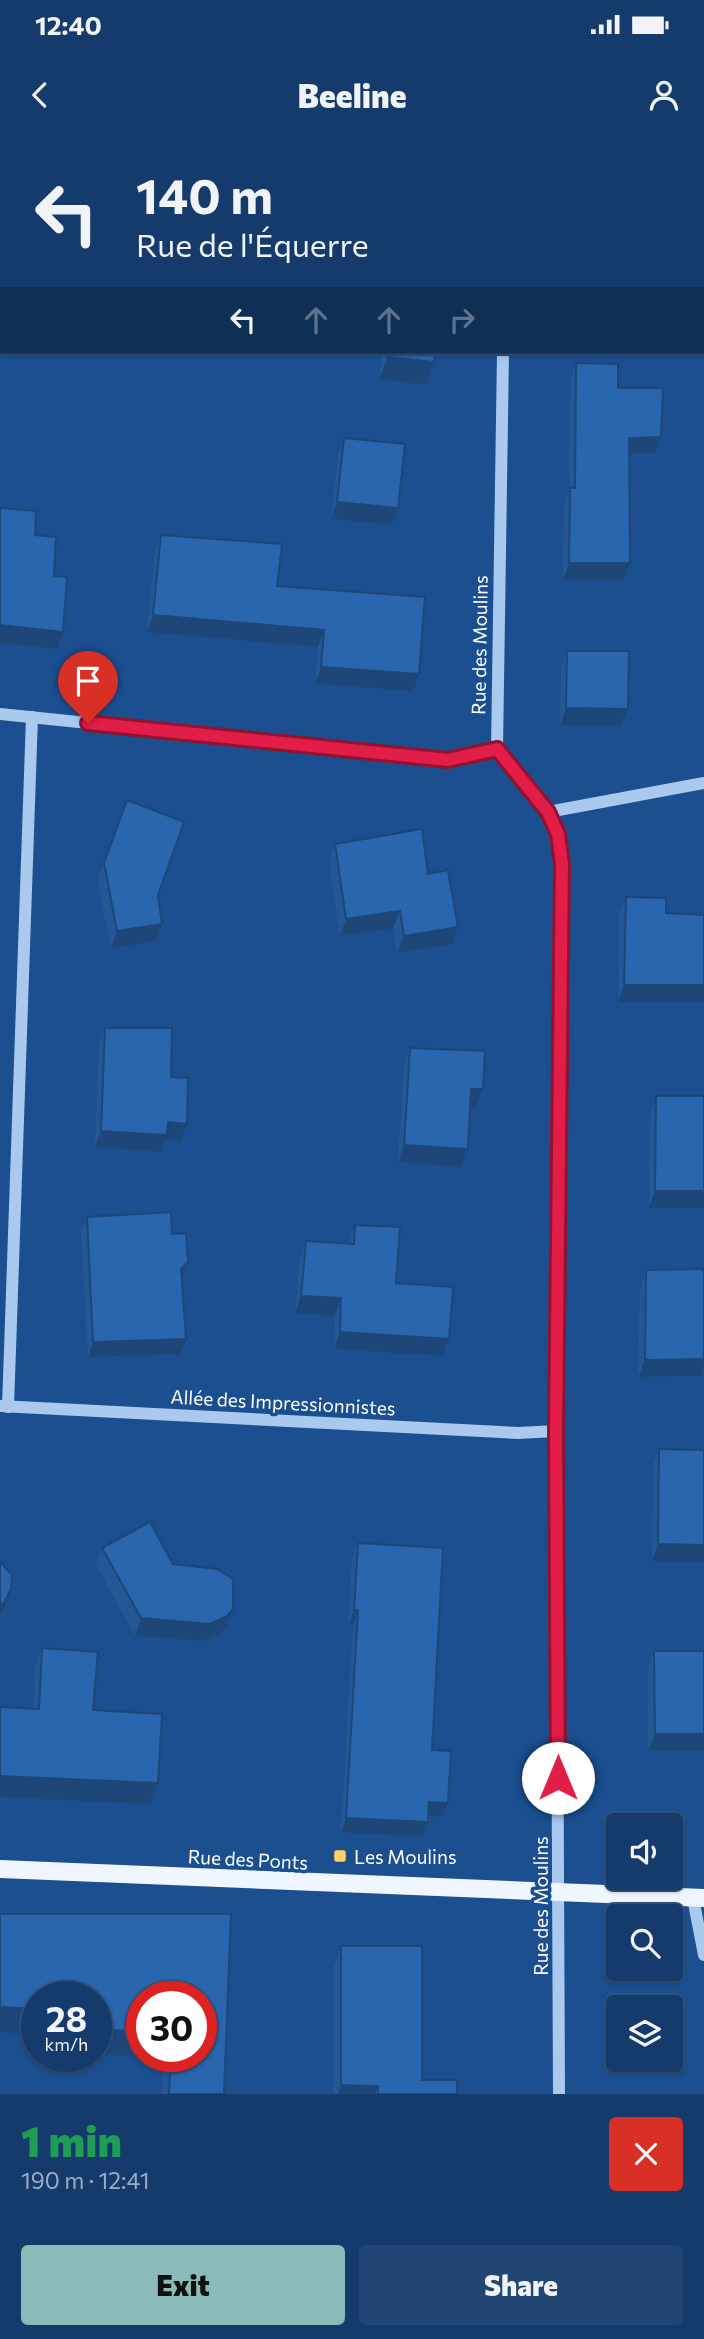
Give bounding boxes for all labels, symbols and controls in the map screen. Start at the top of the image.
text: 12:40 [35,9,102,40]
text: Beeline [298,75,406,115]
icon: back [21,76,59,114]
icon: person [645,76,683,114]
text: 140 m [136,164,273,224]
icon: left [21,168,112,259]
text: Rue de l'Équerre [136,224,369,264]
icon: left [224,301,262,339]
icon: ahead [297,301,335,339]
icon: ahead [370,301,408,339]
icon: right [443,301,481,339]
street label: Rue des Moulins [466,575,492,715]
pin [58,651,118,723]
icon: arrive [69,662,107,700]
street label: Allée des Impressionnistes [170,1385,396,1419]
position arrow [521,1741,595,1815]
map controls [606,1813,683,2072]
button: sound [606,1813,683,1890]
street label: Rue des Moulins [529,1836,552,1976]
street label: Rue des Ponts [187,1844,309,1874]
place label: Les Moulins [354,1845,457,1868]
marker: Les Moulins [332,1848,348,1864]
button: search [606,1904,683,1981]
speed limit sign: 30 [126,1981,217,2072]
button: layers [606,1995,683,2072]
text: 28 [46,1996,87,2039]
text: km/h [45,2033,88,2055]
text: 1 min [21,2114,122,2166]
button: close [609,2117,683,2191]
text: 190 m · 12:41 [21,2166,149,2194]
button: Exit [21,2245,345,2325]
button: Share [359,2245,683,2325]

